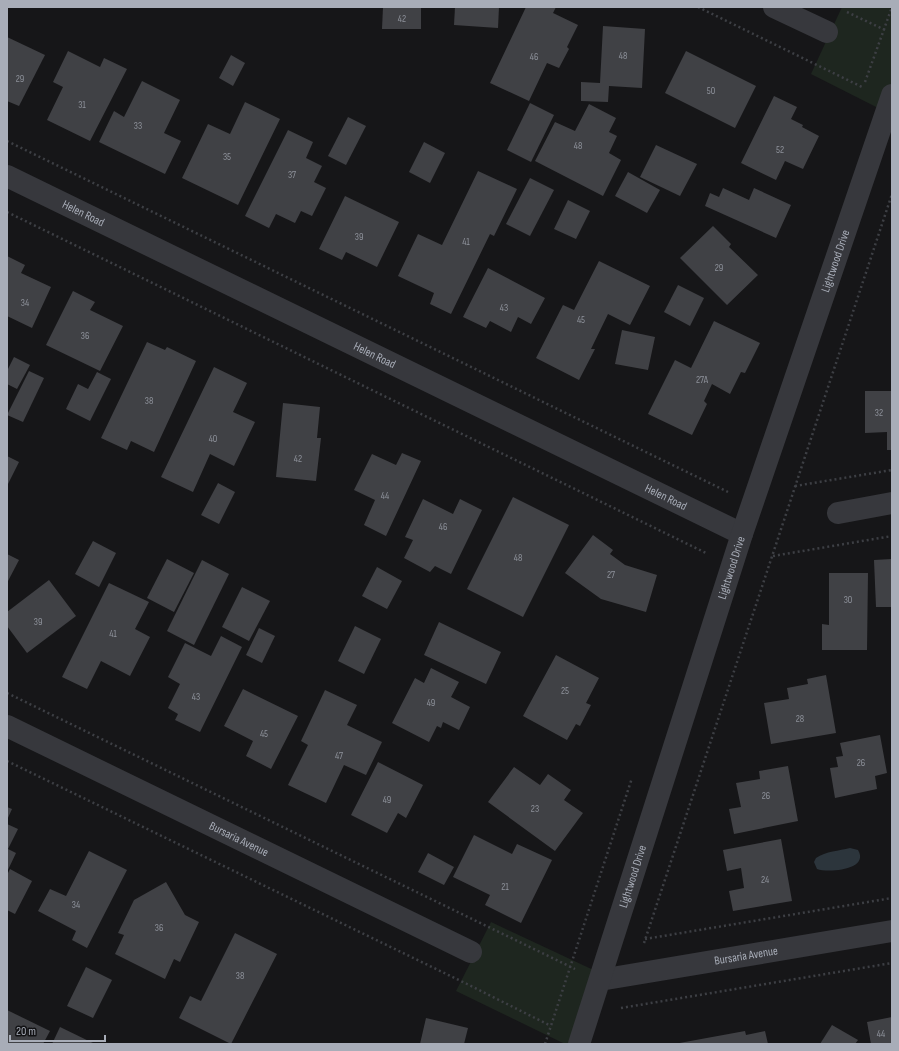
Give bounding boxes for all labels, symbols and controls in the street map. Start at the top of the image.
house number: 42 [398,13,406,25]
house number: 48 [619,50,627,62]
house number: 46 [530,51,538,63]
house number: 29 [16,73,24,85]
house number: 50 [707,85,715,97]
house number: 31 [78,99,86,111]
house number: 33 [134,120,142,132]
house number: 48 [574,140,582,152]
house number: 52 [776,144,784,156]
house number: 35 [223,151,231,163]
house number: 37 [288,169,296,181]
street label: Helen Road [60,197,107,230]
street label: Lightwood Drive [818,228,853,294]
house number: 39 [355,231,363,243]
house number: 41 [462,236,470,248]
house number: 29 [715,262,723,274]
house number: 34 [21,297,29,309]
house number: 43 [500,302,508,314]
house number: 45 [577,314,585,326]
house number: 36 [81,330,89,342]
street label: Helen Road [351,339,398,372]
house number: 27A [696,374,709,386]
house number: 38 [145,395,153,407]
house number: 32 [875,407,883,419]
house number: 40 [209,433,217,445]
house number: 42 [294,453,302,465]
street label: Helen Road [642,481,689,514]
house number: 44 [381,490,389,502]
house number: 46 [439,521,447,533]
street label: Lightwood Drive [715,534,749,601]
house number: 48 [514,552,522,564]
house number: 27 [607,569,615,581]
house number: 30 [844,594,852,606]
house number: 39 [34,616,42,628]
house number: 41 [109,628,117,640]
house number: 25 [561,685,569,697]
house number: 43 [192,691,200,703]
house number: 49 [427,697,435,709]
house number: 28 [796,713,804,725]
house number: 45 [260,728,268,740]
house number: 47 [335,750,343,762]
house number: 26 [857,757,865,769]
house number: 26 [762,790,770,802]
house number: 49 [383,794,391,806]
house number: 23 [531,803,539,815]
street label: Bursaria Avenue [207,819,271,860]
street label: Lightwood Drive [616,843,650,910]
house number: 24 [761,874,769,886]
house number: 21 [501,881,509,893]
house number: 34 [72,899,80,911]
house number: 36 [155,922,163,934]
street label: Bursaria Avenue [713,943,779,969]
house number: 38 [236,970,244,982]
scale bar [10,1017,105,1043]
text: 20 m [16,1024,36,1039]
house number: 44 [877,1028,885,1040]

